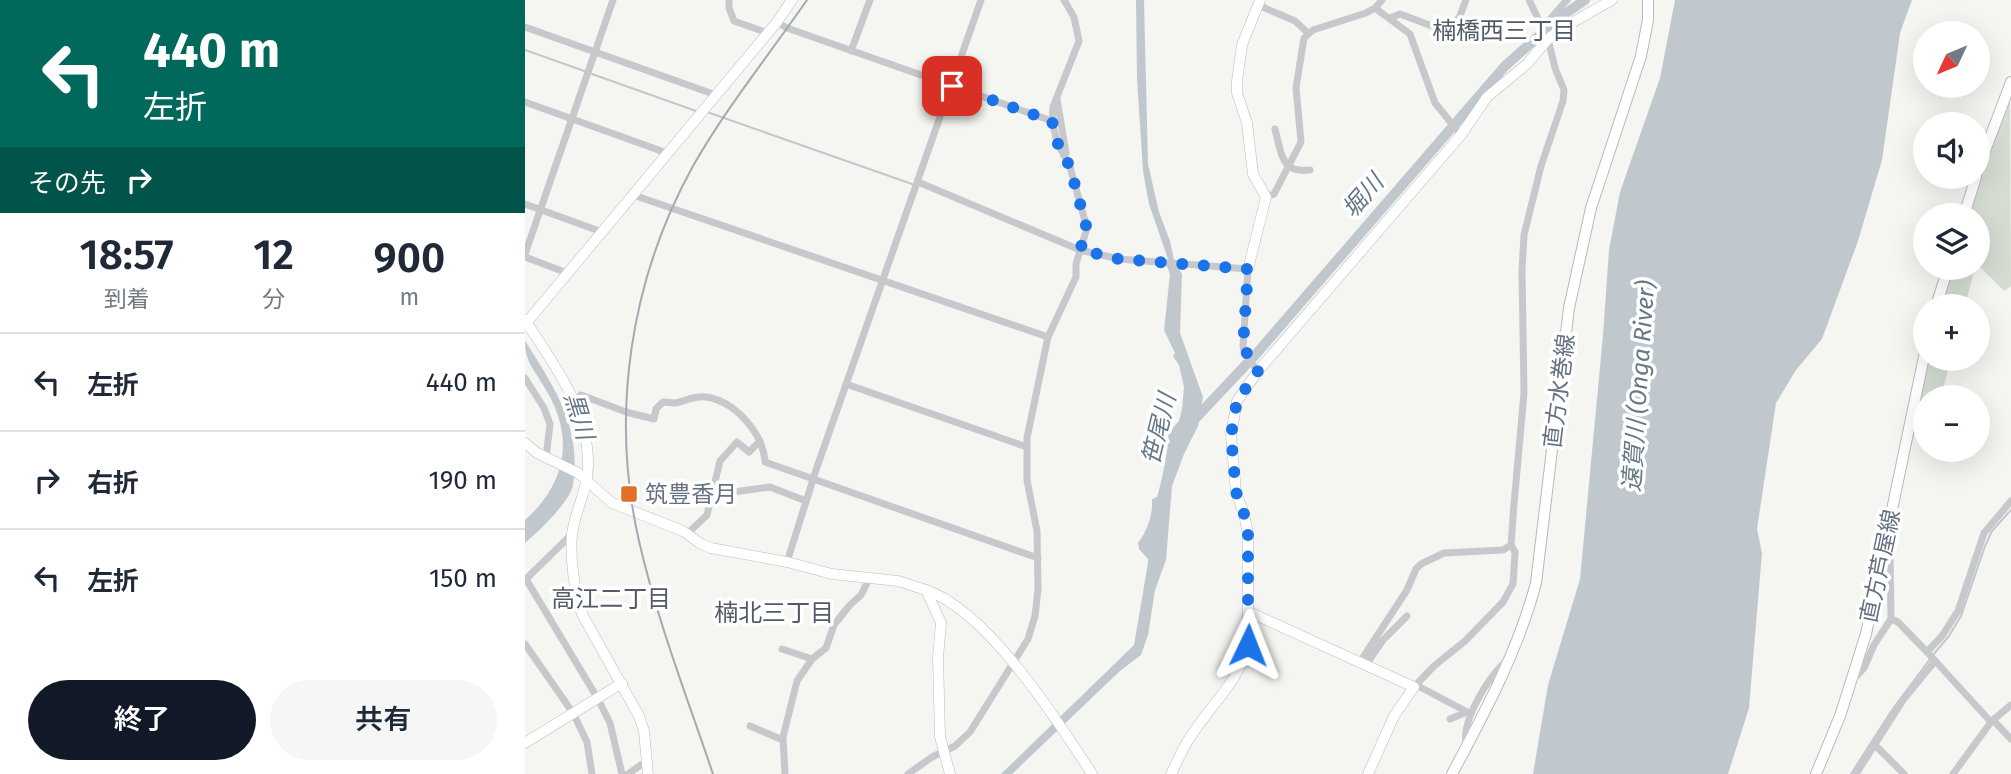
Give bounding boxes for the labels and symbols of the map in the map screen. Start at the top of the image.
district label: 楠橋西三丁目 [1432,17,1576,45]
north arrow [1913,21,1990,98]
pin [922,56,982,116]
water label: 堀川 [1337,166,1391,223]
water label: 遠賀川 (Onga River) [1618,279,1660,493]
street label: 直方水巻線 [1538,332,1580,450]
water label: 笹尾川 [1137,388,1182,467]
water label: 黒川 [559,389,600,446]
place label: 筑豊香月 [645,480,737,508]
marker: 筑豊香月 [619,484,639,504]
street label: 直方芦屋線 [1854,507,1906,625]
district label: 高江二丁目 [551,585,671,613]
district label: 楠北三丁目 [714,599,834,627]
position arrow [1211,608,1285,682]

